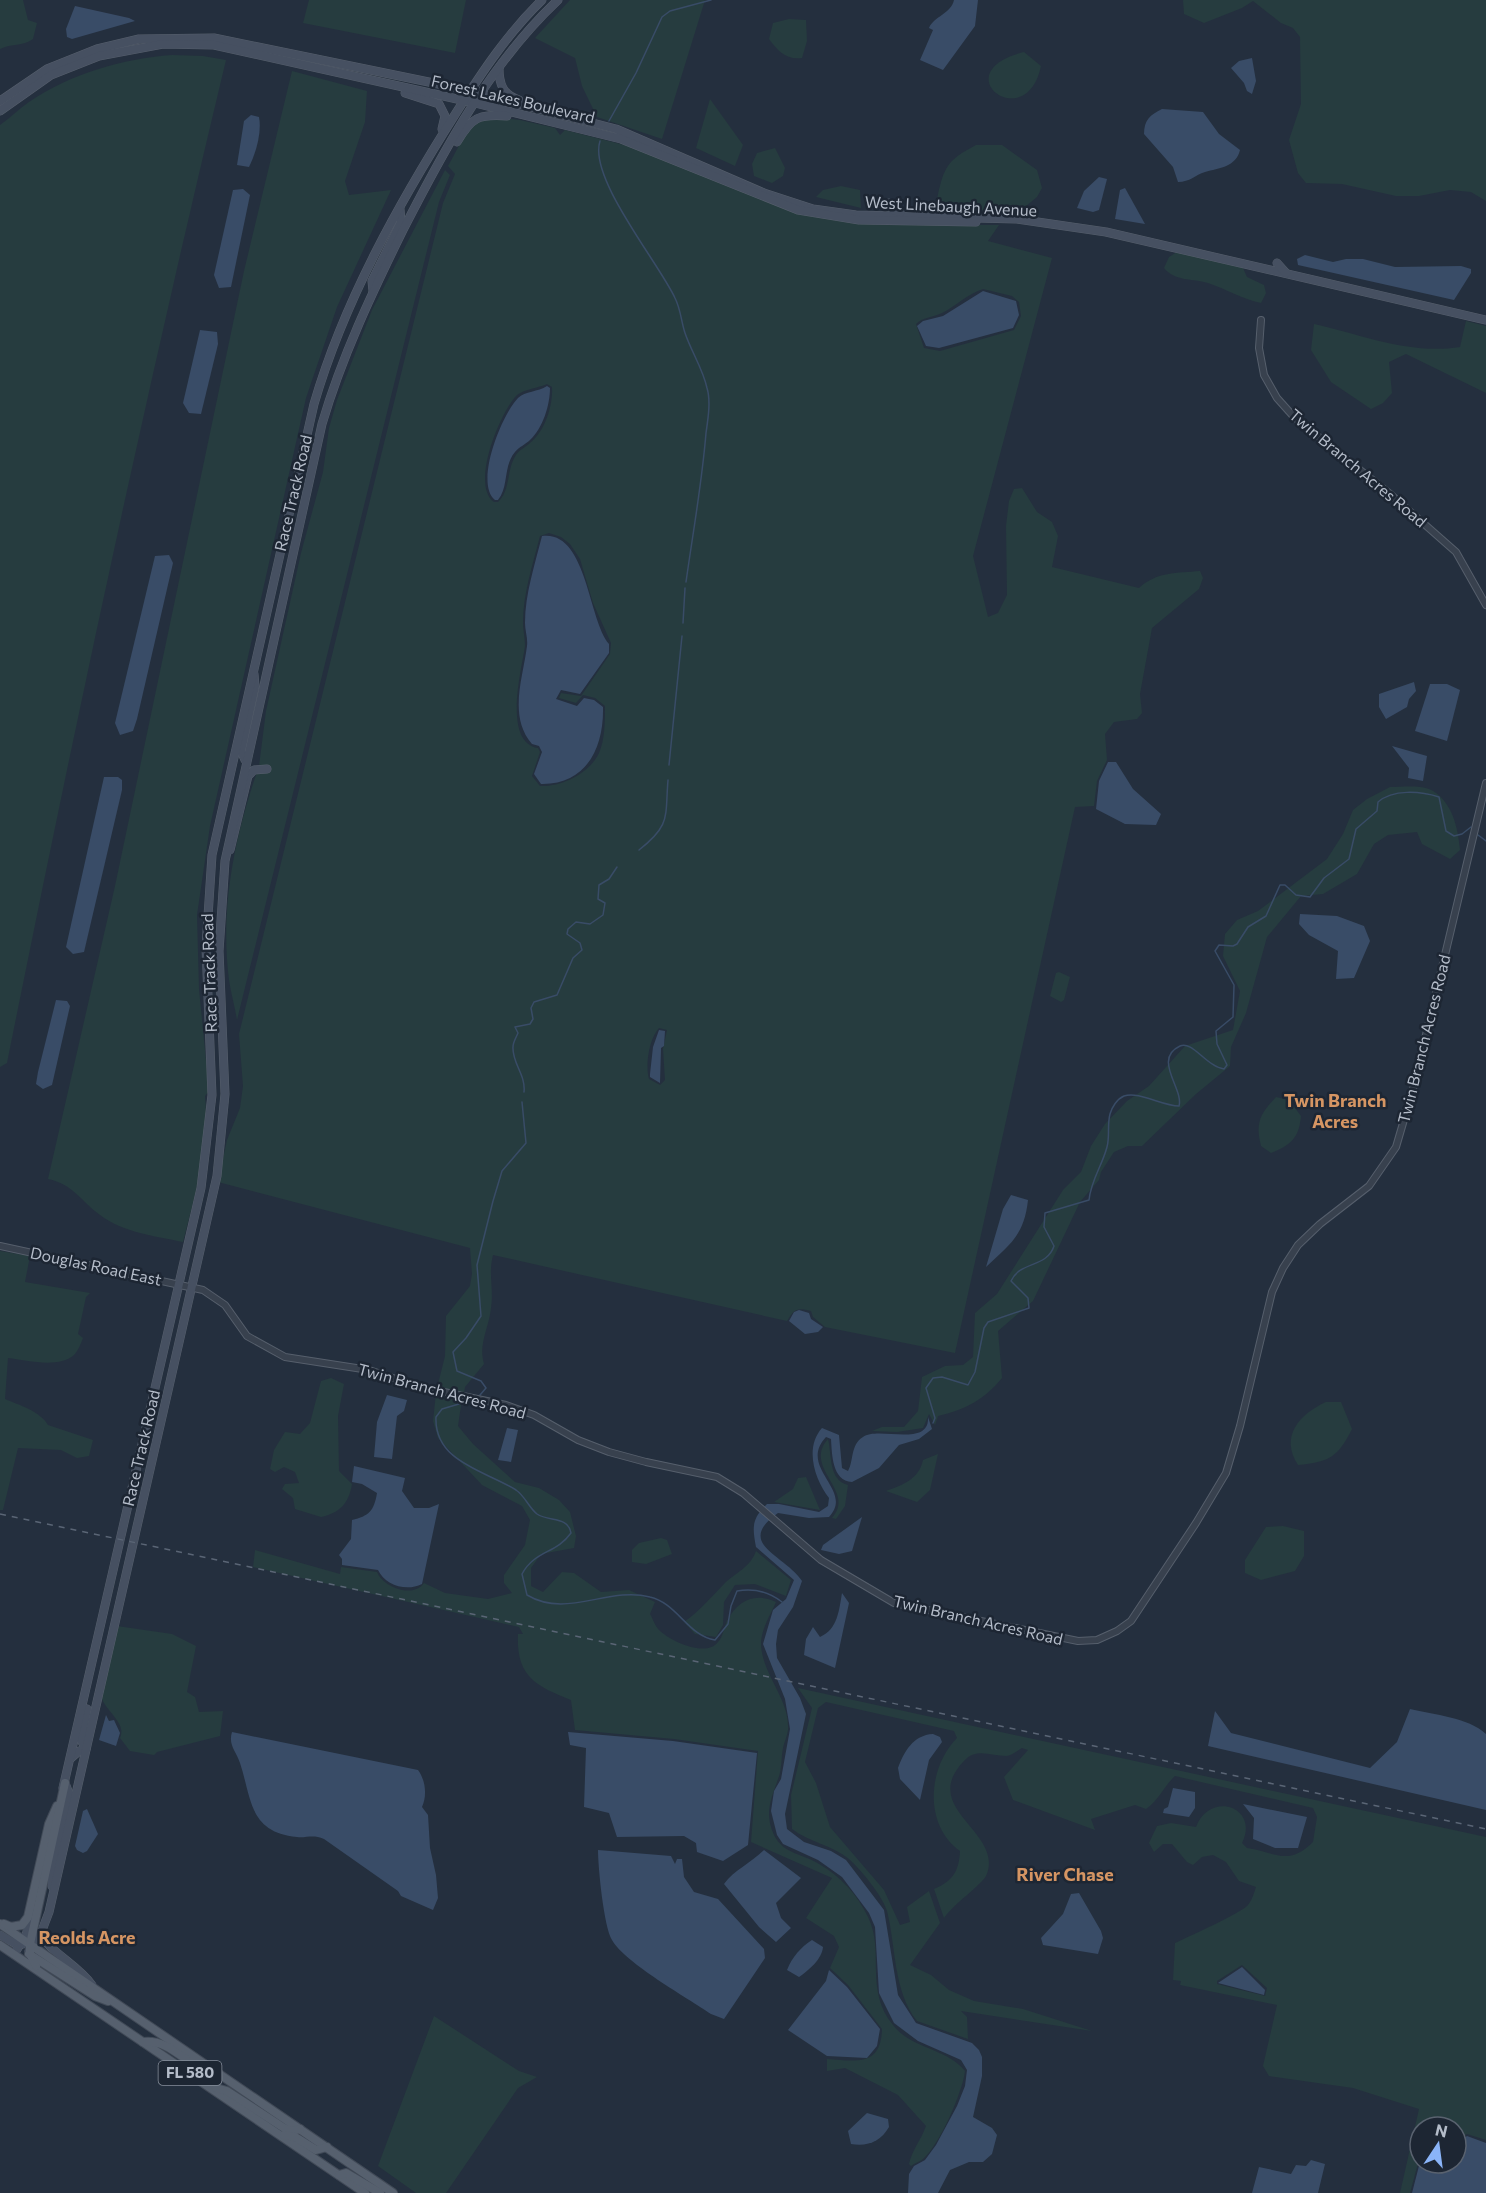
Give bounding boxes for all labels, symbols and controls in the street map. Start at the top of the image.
street label: Forest Lakes Boulevard [429,70,597,127]
street label: West Linebaugh Avenue [864,192,1038,219]
street label: Twin Branch Acres Road [1286,405,1431,531]
street label: Race Track Road [270,433,315,553]
street label: Race Track Road [197,913,220,1033]
street label: Twin Branch Acres Road [1393,952,1454,1125]
district label: Twin Branch Acres [1284,1089,1386,1132]
street label: Douglas Road East [29,1242,164,1289]
street label: Twin Branch Acres Road [356,1359,528,1422]
street label: Race Track Road [118,1388,163,1508]
street label: Twin Branch Acres Road [891,1591,1065,1648]
district label: River Chase [1016,1863,1114,1885]
district label: Reolds Acre [38,1926,136,1948]
road number: FL 580 [158,2061,222,2085]
north arrow [1408,2115,1468,2175]
text: N [1434,2119,1449,2141]

